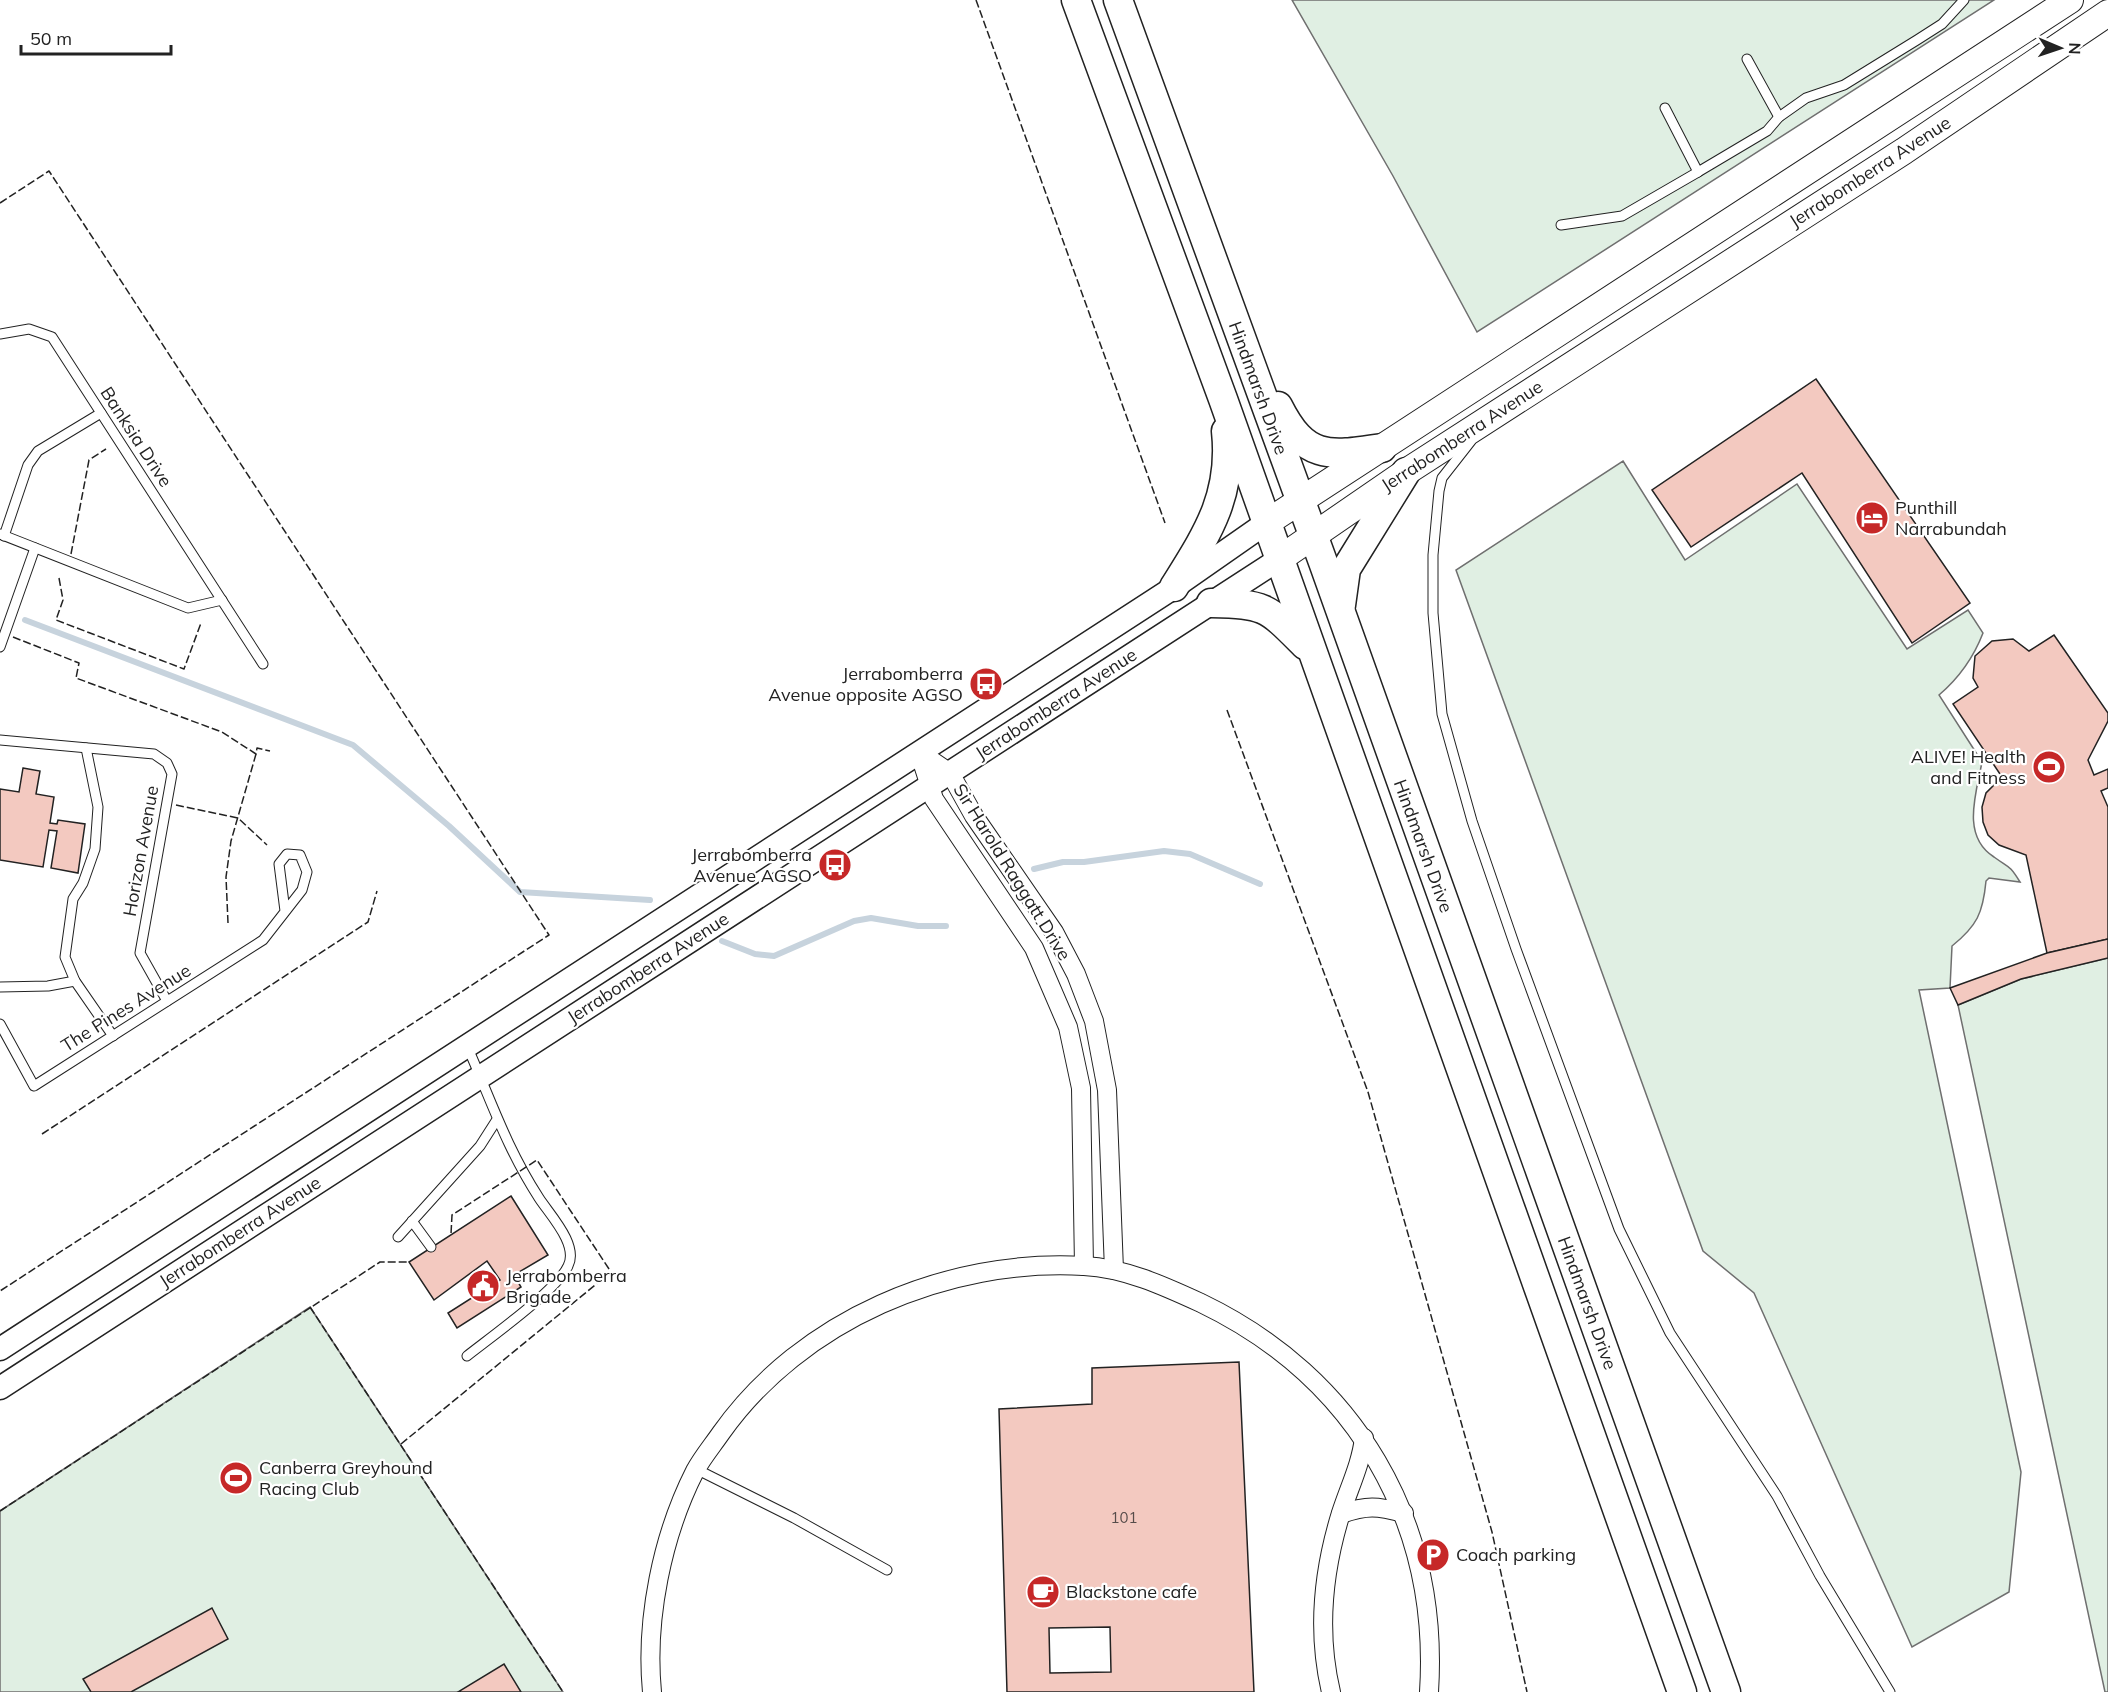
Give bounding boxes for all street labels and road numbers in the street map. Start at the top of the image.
street label: Jerrabomberra Avenue [1785,111,1955,232]
street label: Hindmarsh Drive [1224,318,1293,458]
street label: Jerrabomberra Avenue [1377,375,1547,496]
street label: Banksia Drive [95,382,177,491]
street label: Jerrabomberra Avenue [971,643,1141,764]
street label: Hindmarsh Drive [1389,776,1458,916]
street label: Sir Harold Raggatt Drive [949,779,1076,964]
street label: Horizon Avenue [118,784,163,918]
street label: Jerrabomberra Avenue [563,907,733,1028]
street label: The Pines Avenue [57,958,195,1057]
street label: Jerrabomberra Avenue [155,1171,325,1292]
street label: Hindmarsh Drive [1553,1233,1622,1373]

